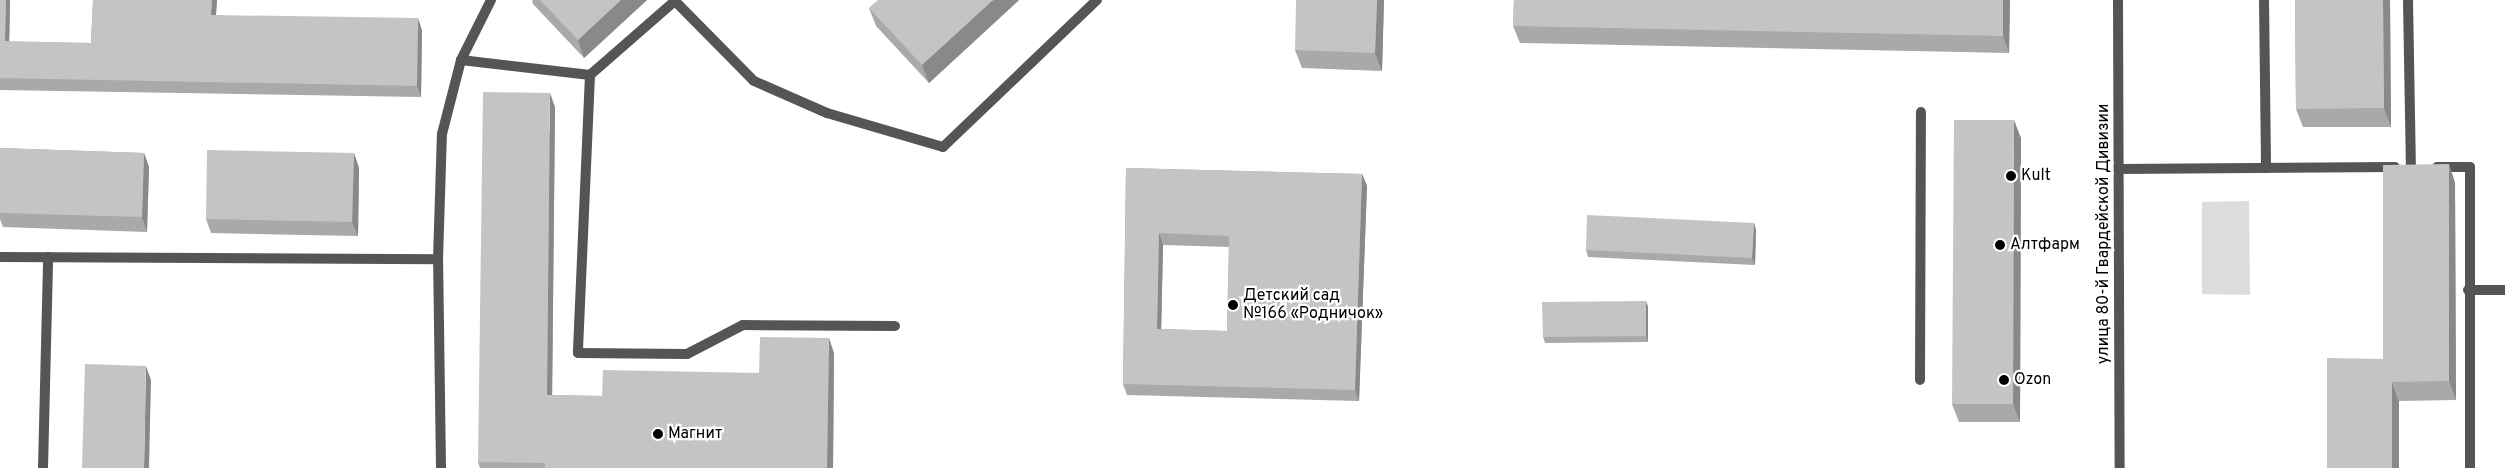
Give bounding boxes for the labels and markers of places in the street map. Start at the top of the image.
place label: Kult [2021,166,2051,186]
marker: Kult [2005,170,2017,182]
place label: Алтфарм [2010,235,2080,255]
marker: Алтфарм [1994,239,2006,251]
place label: Детский сад №166 «Родничок» [1243,286,1383,324]
marker: Детский сад №166 «Родничок» [1227,299,1239,311]
place label: Ozon [2014,370,2051,390]
marker: Ozon [1998,374,2010,386]
place label: Магнит [668,424,722,444]
marker: Магнит [652,428,664,440]

